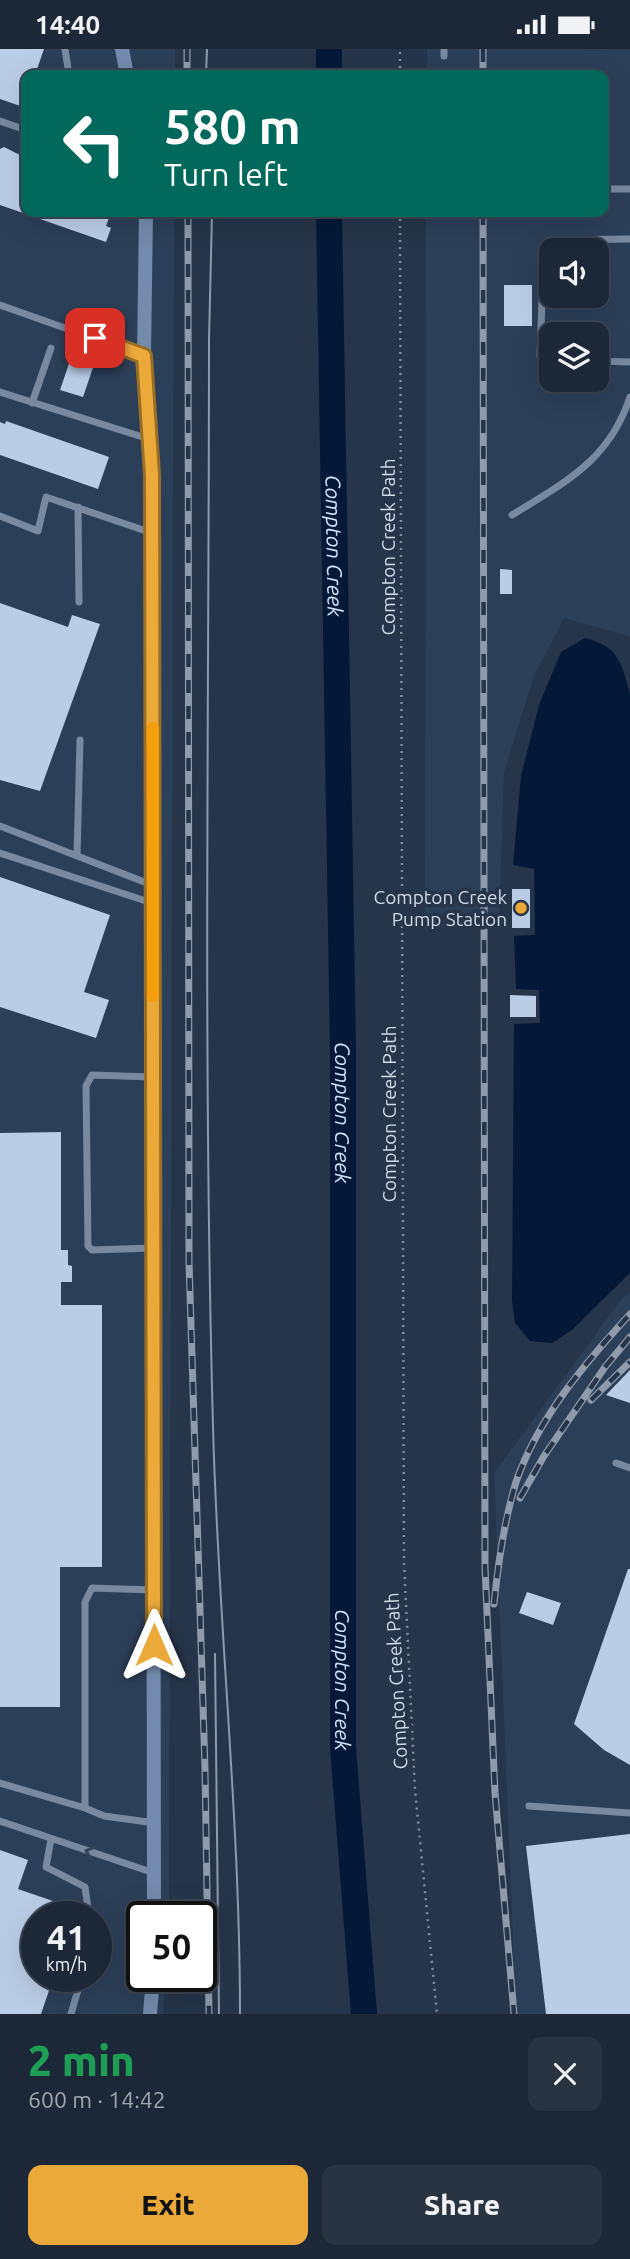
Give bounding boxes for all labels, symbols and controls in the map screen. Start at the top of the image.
text: 14:40 [35,10,100,39]
icon: left [49,98,140,189]
text: 580 m [164,98,301,153]
text: Turn left [164,156,288,192]
map controls [539,238,609,392]
button: sound [539,238,609,308]
pin [65,308,125,368]
icon: arrive [76,319,114,357]
button: layers [539,322,609,392]
street label: Compton Creek Path [377,458,399,636]
water label: Compton Creek [321,475,348,617]
place label: Compton Creek Pump Station [374,886,507,930]
marker: Compton Creek Pump Station [513,900,529,916]
street label: Compton Creek Path [378,1025,400,1203]
water label: Compton Creek [331,1042,355,1184]
street label: Compton Creek Path [380,1592,412,1770]
position arrow [117,1608,191,1682]
water label: Compton Creek [331,1609,355,1751]
one-way arrow [84,1846,96,1860]
speed limit sign: 50 [126,1901,217,1992]
text: 41 [47,1917,86,1957]
text: km/h [46,1954,87,1974]
text: 2 min [28,2037,135,2084]
button: close [528,2037,602,2111]
text: 600 m · 14:42 [28,2087,166,2112]
button: Exit [28,2165,308,2245]
button: Share [322,2165,602,2245]

